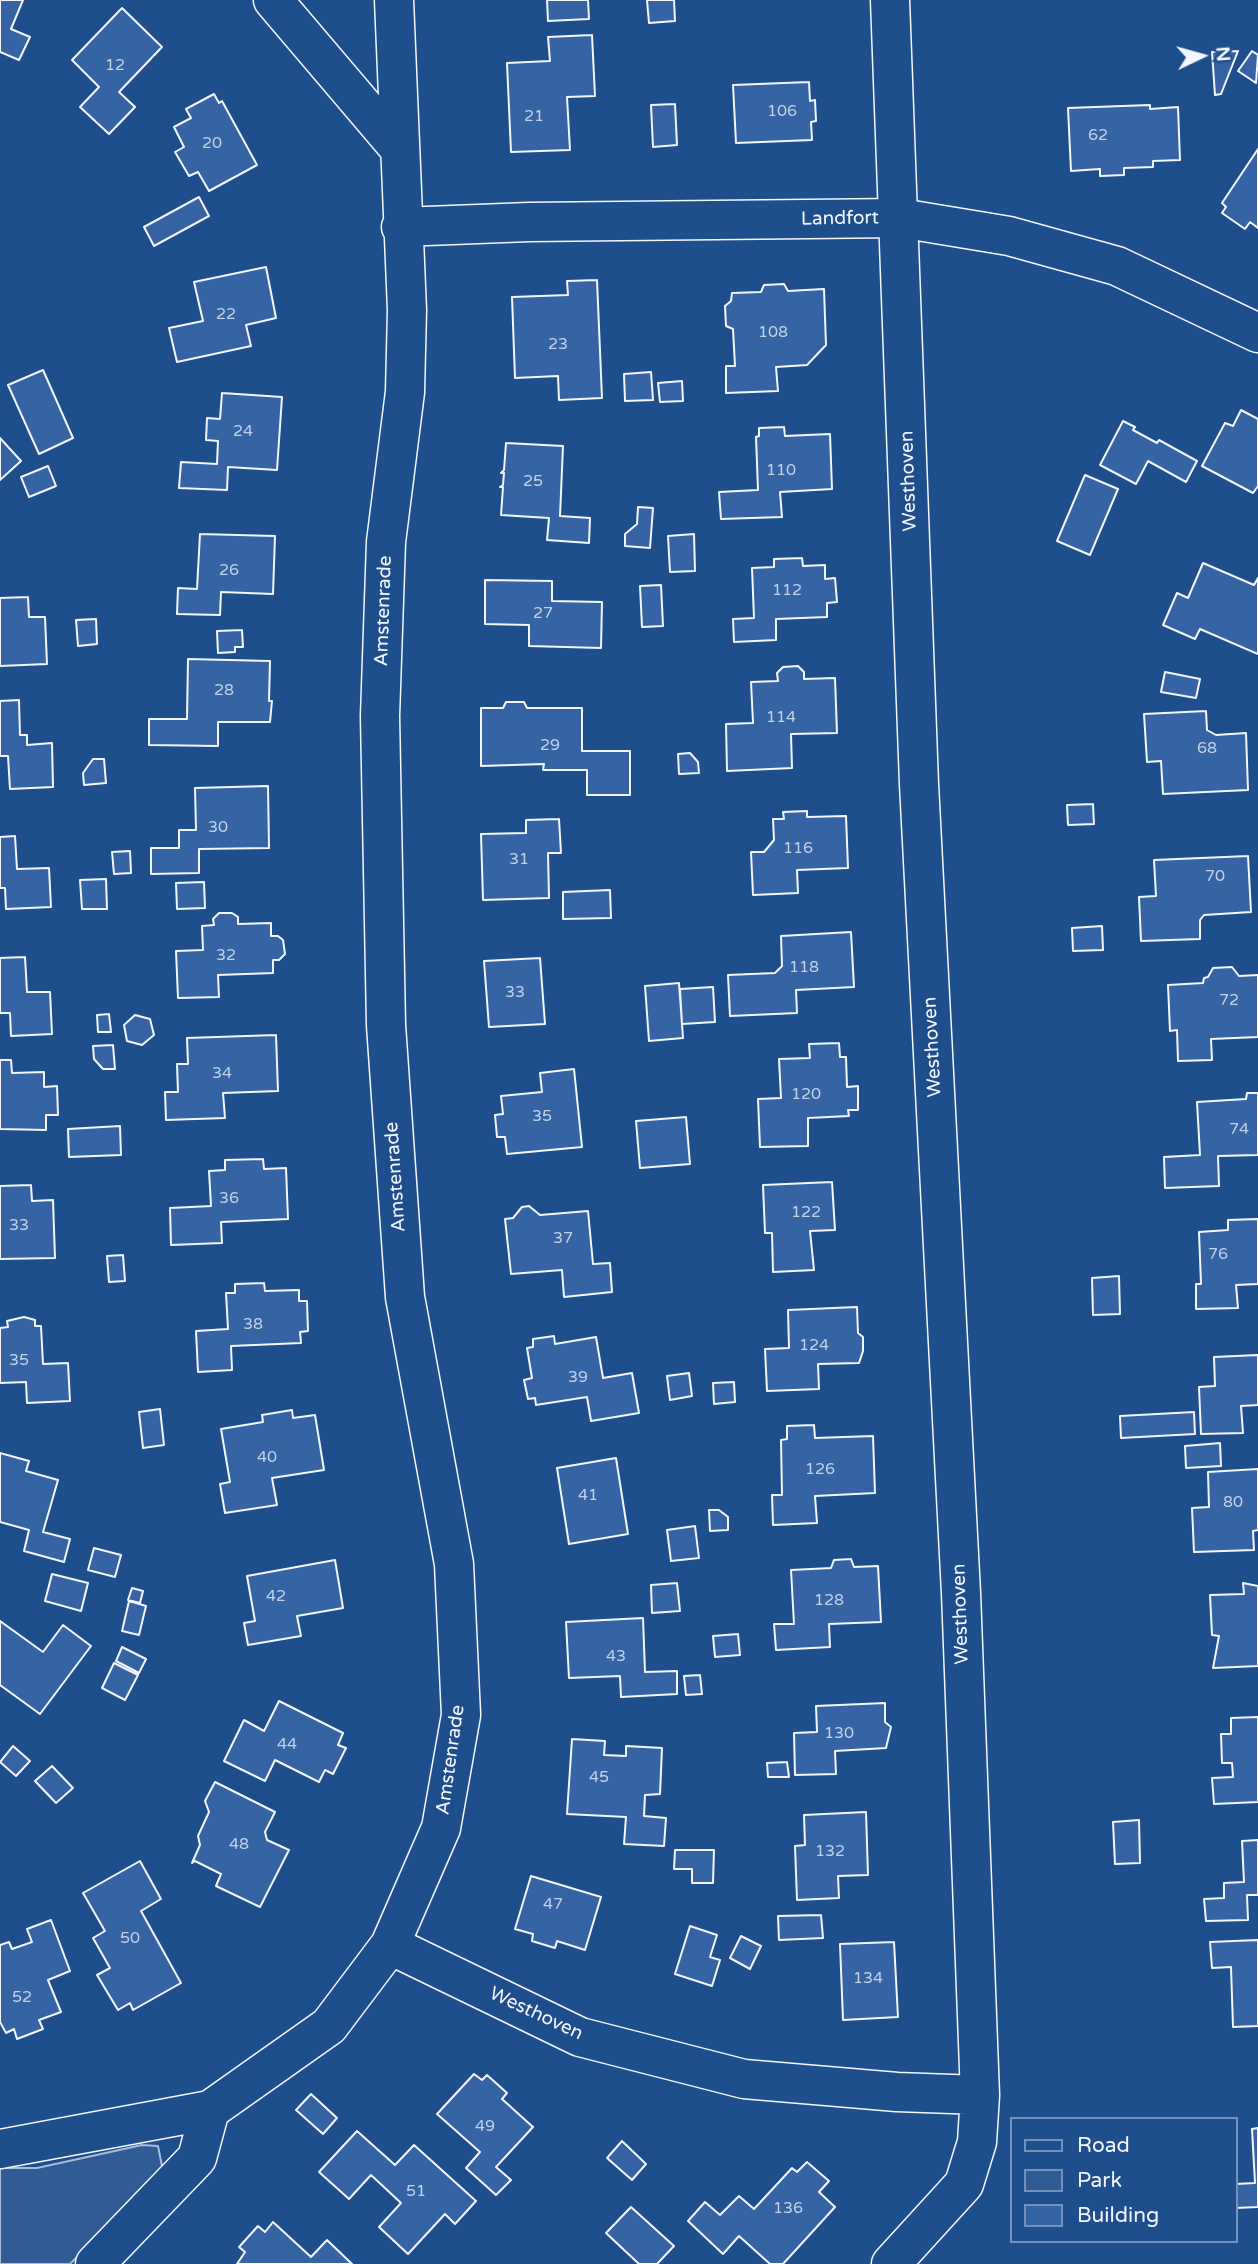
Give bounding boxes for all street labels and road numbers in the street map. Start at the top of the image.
street label: Landfort [801,207,879,231]
street label: Westhoven [896,430,922,532]
street label: Amstenrade [371,555,397,667]
street label: Westhoven [919,996,947,1098]
street label: Amstenrade [381,1121,411,1233]
street label: Westhoven [948,1563,974,1665]
street label: Amstenrade [432,1704,470,1816]
street label: Westhoven [486,1982,586,2046]

